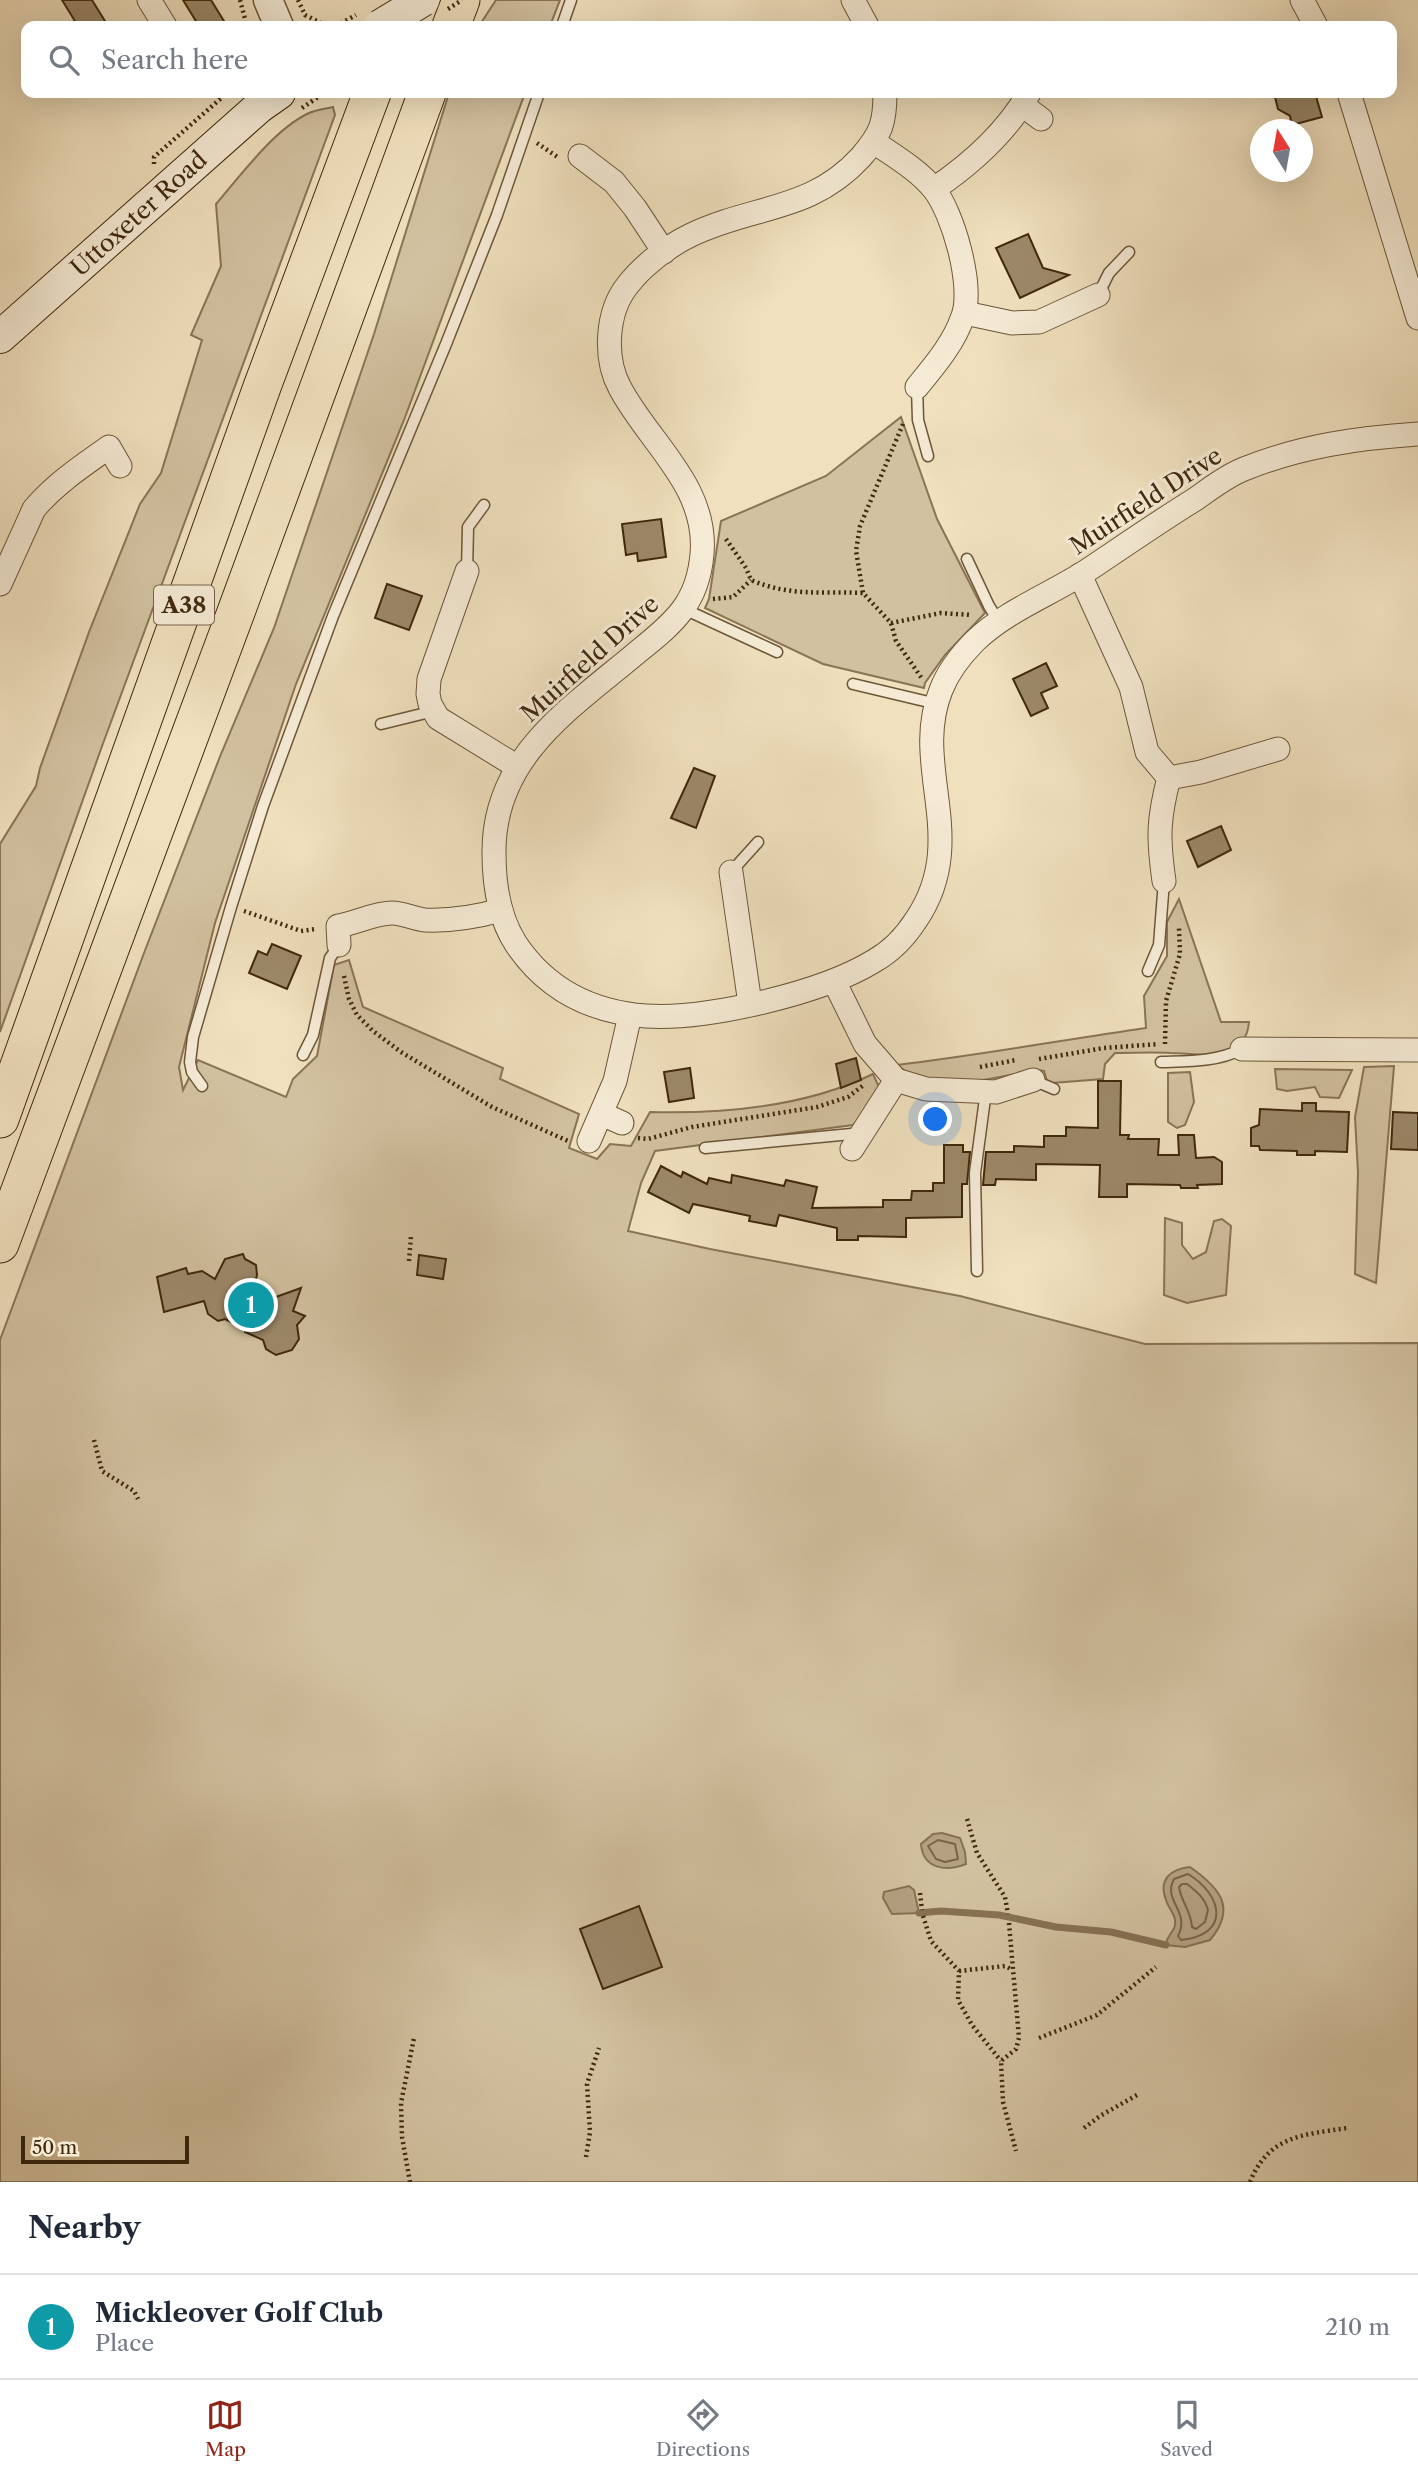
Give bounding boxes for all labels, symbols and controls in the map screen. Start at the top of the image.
search box [21,21,1397,98]
icon: search [45,41,83,79]
text: Search here [101,44,248,76]
north arrow [1250,119,1313,182]
street label: Uttoxeter Road [65,145,213,282]
street label: Muirfield Drive [1064,441,1227,560]
road number: A38 [154,586,214,624]
street label: Muirfield Drive [515,589,664,728]
your location [918,1102,952,1136]
pin: 1 [228,1279,274,1331]
scale bar [21,2133,189,2165]
text: 50 m [32,2136,77,2159]
text: Nearby [28,2209,141,2246]
text: Mickleover Golf Club [95,2297,383,2329]
text: 1 [46,2313,56,2341]
text: 210 m [1325,2313,1390,2341]
text: Place [95,2329,154,2357]
tab: Map [205,2396,246,2461]
tab: Directions [656,2396,750,2461]
tab: Saved [1160,2396,1213,2461]

